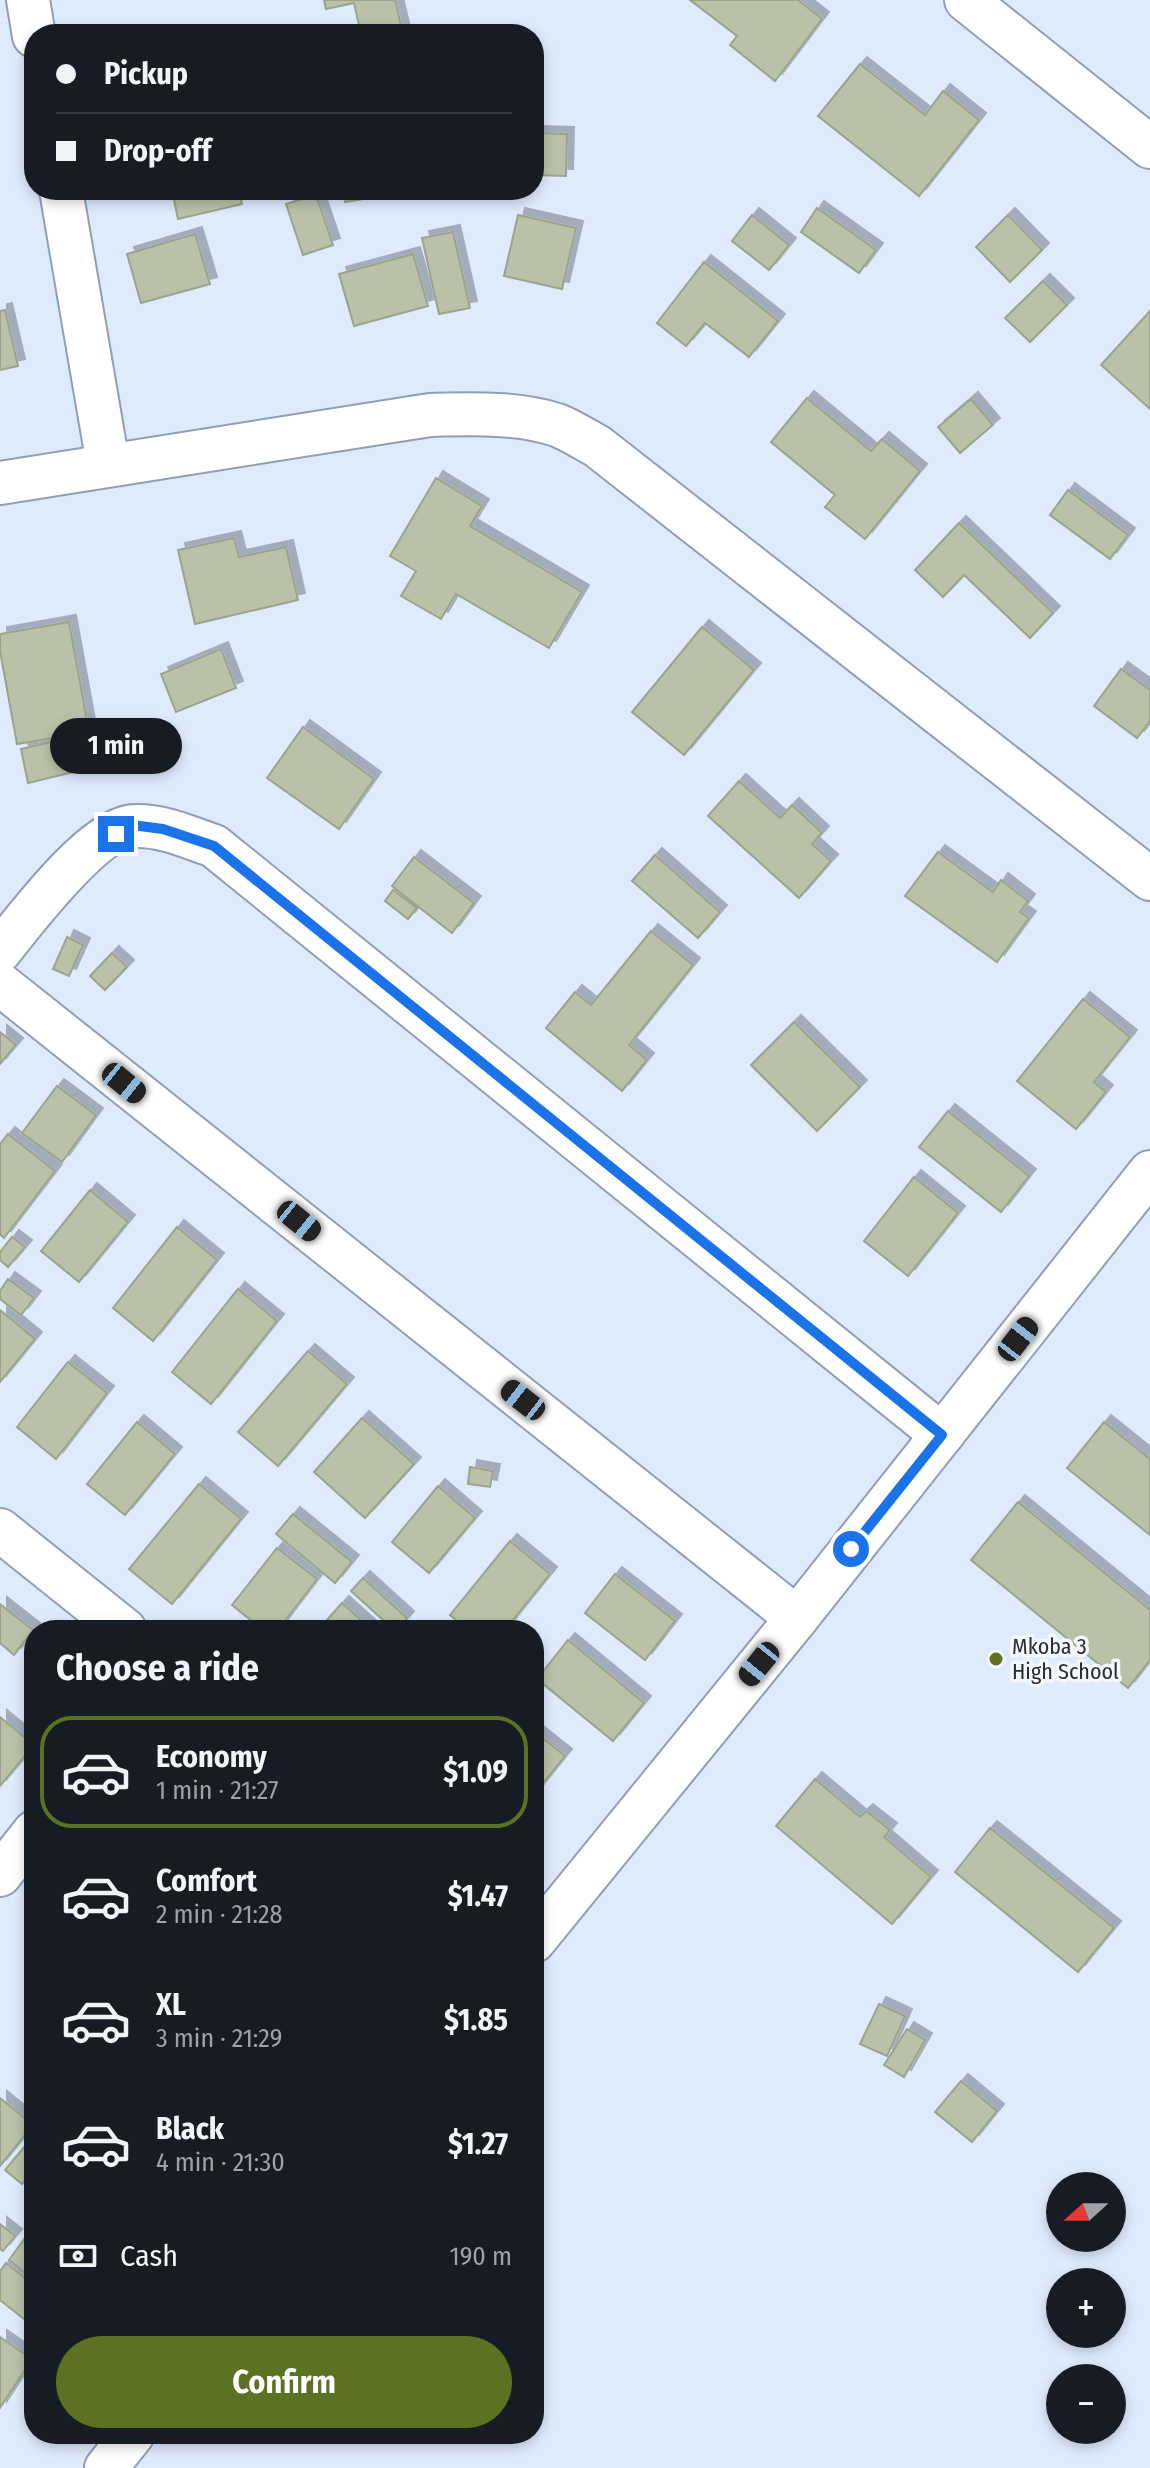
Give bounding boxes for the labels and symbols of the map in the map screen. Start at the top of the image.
callout: 1 min [50,718,182,774]
route end [98,816,134,852]
car [98,1059,150,1107]
car [273,1197,325,1245]
car [994,1313,1042,1365]
car [497,1376,549,1424]
route start [833,1531,869,1567]
place label: Mkoba 3 High School [1012,1633,1119,1685]
car [735,1638,783,1690]
marker: Mkoba 3 High School [987,1650,1005,1668]
north arrow [1046,2172,1126,2252]

